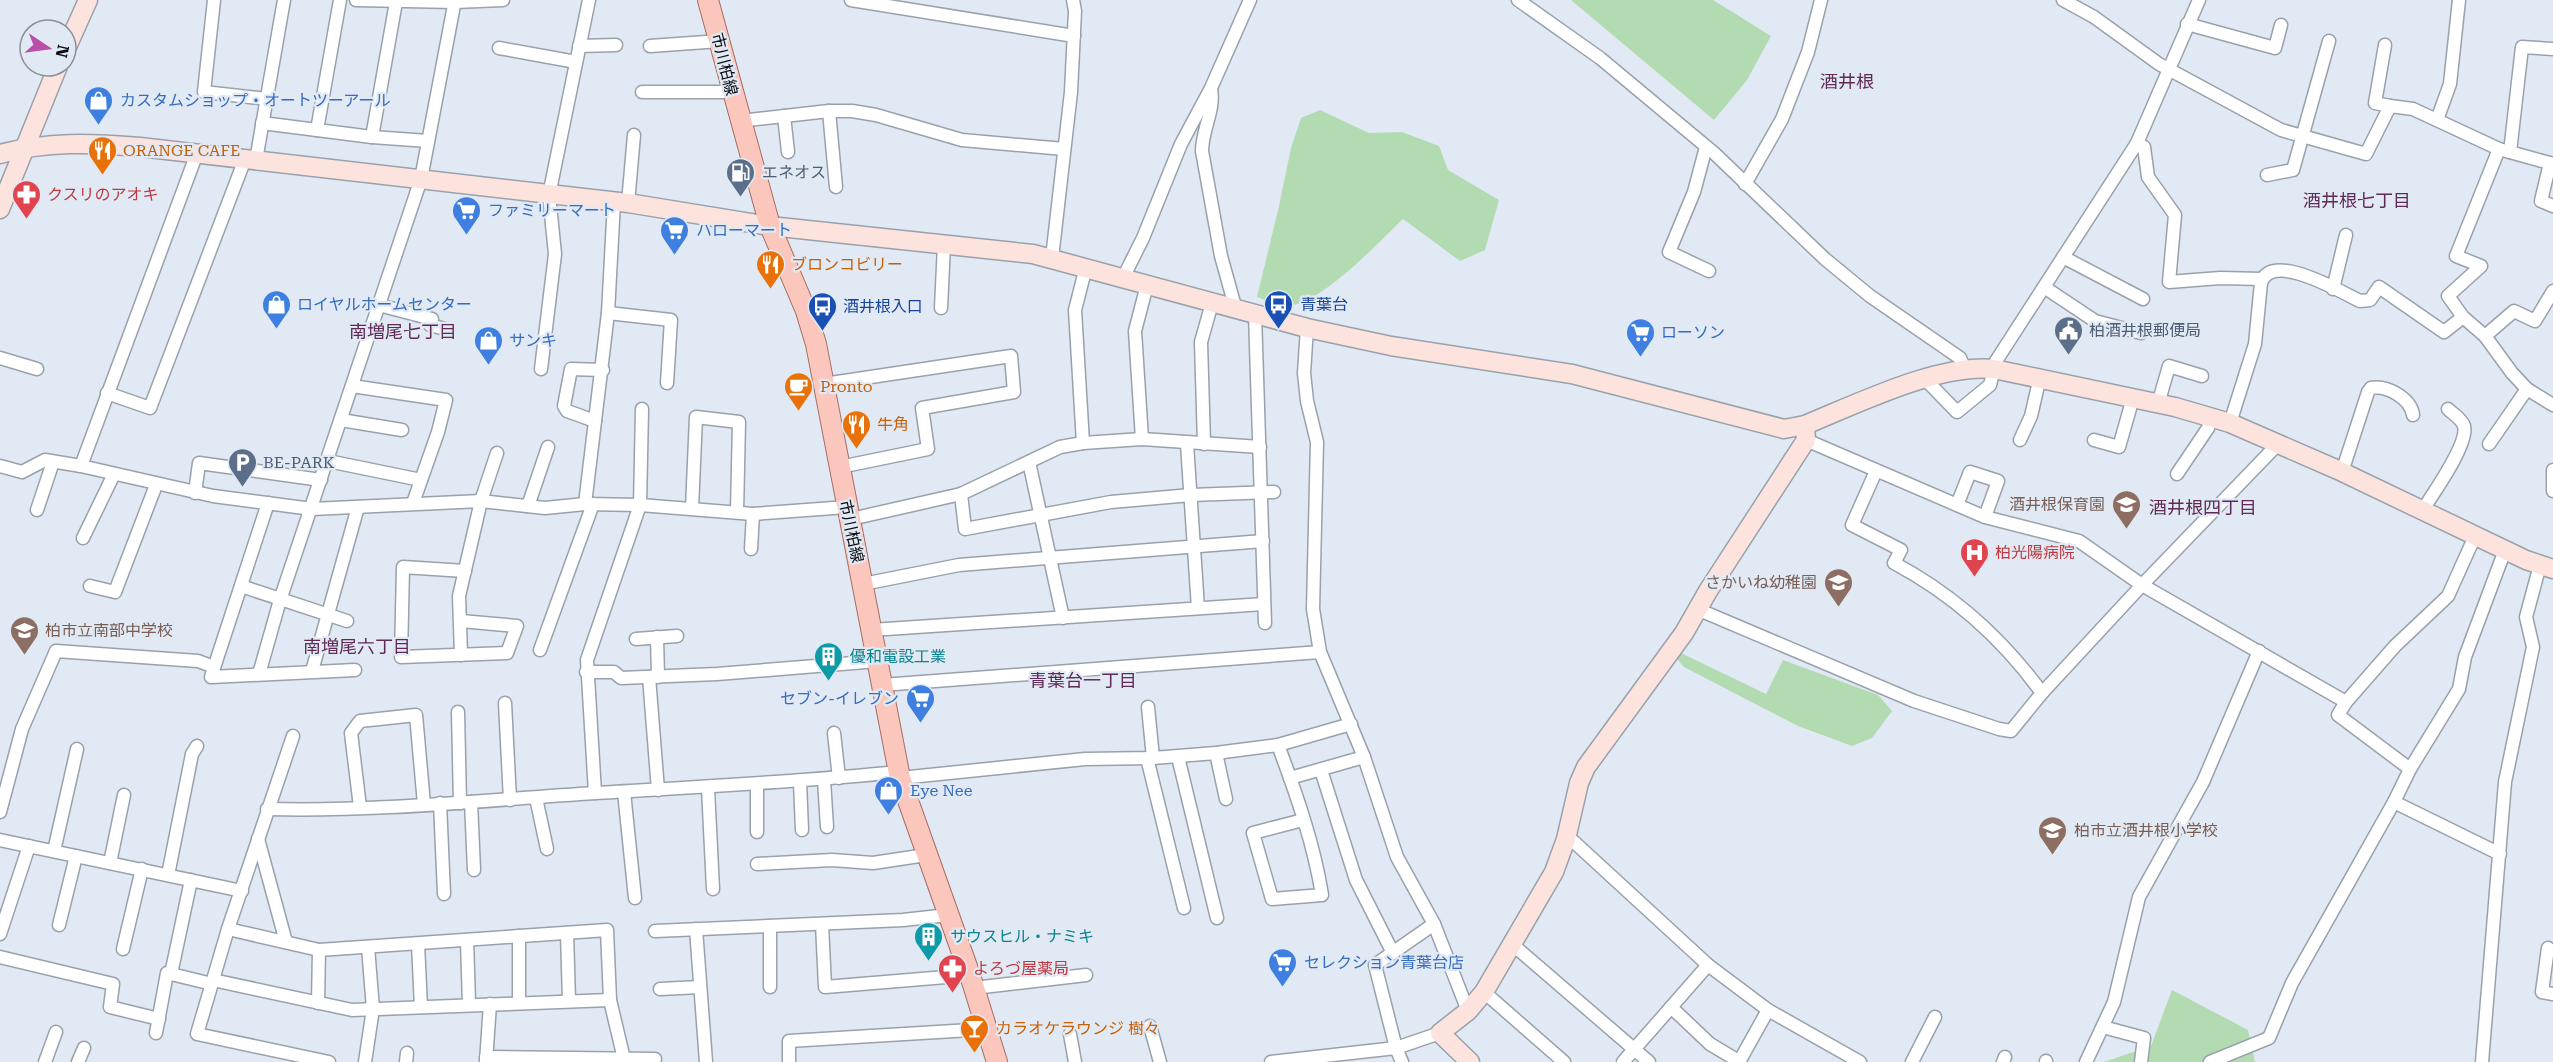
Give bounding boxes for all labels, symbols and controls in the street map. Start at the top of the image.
north arrow [18,18,78,78]
street label: 市川柏線 [708,31,741,97]
text: N [51,43,73,59]
district label: 酒井根 [1820,71,1874,92]
shop icon: カスタムショップ・オートツーアール [83,84,115,126]
place label: カスタムショップ・オートツーアール [120,91,390,110]
restaurant icon: ORANGE CAFE [86,134,118,176]
place label: ORANGE CAFE [123,141,240,160]
fuel station icon: エネオス [725,156,757,198]
place label: エネオス [762,163,826,182]
pharmacy icon: クスリのアオキ [10,178,42,220]
place label: クスリのアオキ [47,185,159,204]
district label: 酒井根七丁目 [2303,190,2411,211]
supermarket icon: ファミリーマート [451,194,483,236]
place label: ファミリーマート [488,201,616,220]
supermarket icon: ハローマート [659,214,691,256]
place label: ハローマート [696,221,792,240]
restaurant icon: ブロンコビリー [754,248,786,290]
place label: ブロンコビリー [791,255,903,274]
shop icon: ロイヤルホームセンター [260,288,292,330]
bus stop icon: 青葉台 [1263,288,1295,330]
bus stop icon: 酒井根入口 [806,290,838,332]
place label: ロイヤルホームセンター [297,295,472,314]
place label: 青葉台 [1300,295,1348,314]
place label: 酒井根入口 [843,297,923,316]
public building icon: 柏酒井根郵便局 [2052,314,2084,356]
supermarket icon: ローソン [1624,316,1656,358]
district label: 南増尾七丁目 [349,321,457,342]
place label: 柏酒井根郵便局 [2089,321,2201,340]
place label: ローソン [1661,323,1725,342]
shop icon: サンキ [472,324,504,366]
place label: サンキ [509,331,557,350]
cafe icon: Pronto [783,370,815,412]
place label: Pronto [820,377,873,396]
restaurant icon: 牛角 [840,408,872,450]
place label: 牛角 [877,415,909,434]
parking icon: BE-PARK [226,446,258,488]
place label: BE-PARK [263,453,335,472]
school or university icon: 酒井根保育園 [2110,488,2142,530]
place label: 酒井根保育園 [2009,495,2105,514]
district label: 酒井根四丁目 [2149,497,2257,518]
street label: 市川柏線 [836,498,867,564]
hospital icon: 柏光陽病院 [1958,536,1990,578]
place label: 柏光陽病院 [1995,543,2075,562]
school or university icon: さかいね幼稚園 [1822,566,1854,608]
place label: さかいね幼稚園 [1705,573,1817,592]
school or university icon: 柏市立南部中学校 [8,614,40,656]
place label: 柏市立南部中学校 [45,621,173,640]
district label: 南増尾六丁目 [303,636,411,657]
building icon: 優和電設工業 [813,640,845,682]
place label: 優和電設工業 [850,647,946,666]
district label: 青葉台一丁目 [1029,670,1137,691]
supermarket icon: セブン-イレブン [904,682,936,724]
place label: セブン-イレブン [780,689,899,708]
shop icon: Eye Nee [873,774,905,816]
place label: Eye Nee [910,781,973,800]
school or university icon: 柏市立酒井根小学校 [2037,814,2069,856]
place label: 柏市立酒井根小学校 [2074,821,2218,840]
building icon: サウスヒル・ナミキ [913,920,945,962]
place label: サウスヒル・ナミキ [950,927,1094,946]
supermarket icon: セレクション青葉台店 [1267,946,1299,988]
pharmacy icon: よろづ屋薬局 [936,952,968,994]
place label: セレクション青葉台店 [1304,953,1464,972]
place label: よろづ屋薬局 [973,959,1069,978]
bar icon: カラオケラウンジ 樹々 [959,1012,991,1054]
place label: カラオケラウンジ 樹々 [996,1019,1160,1038]

